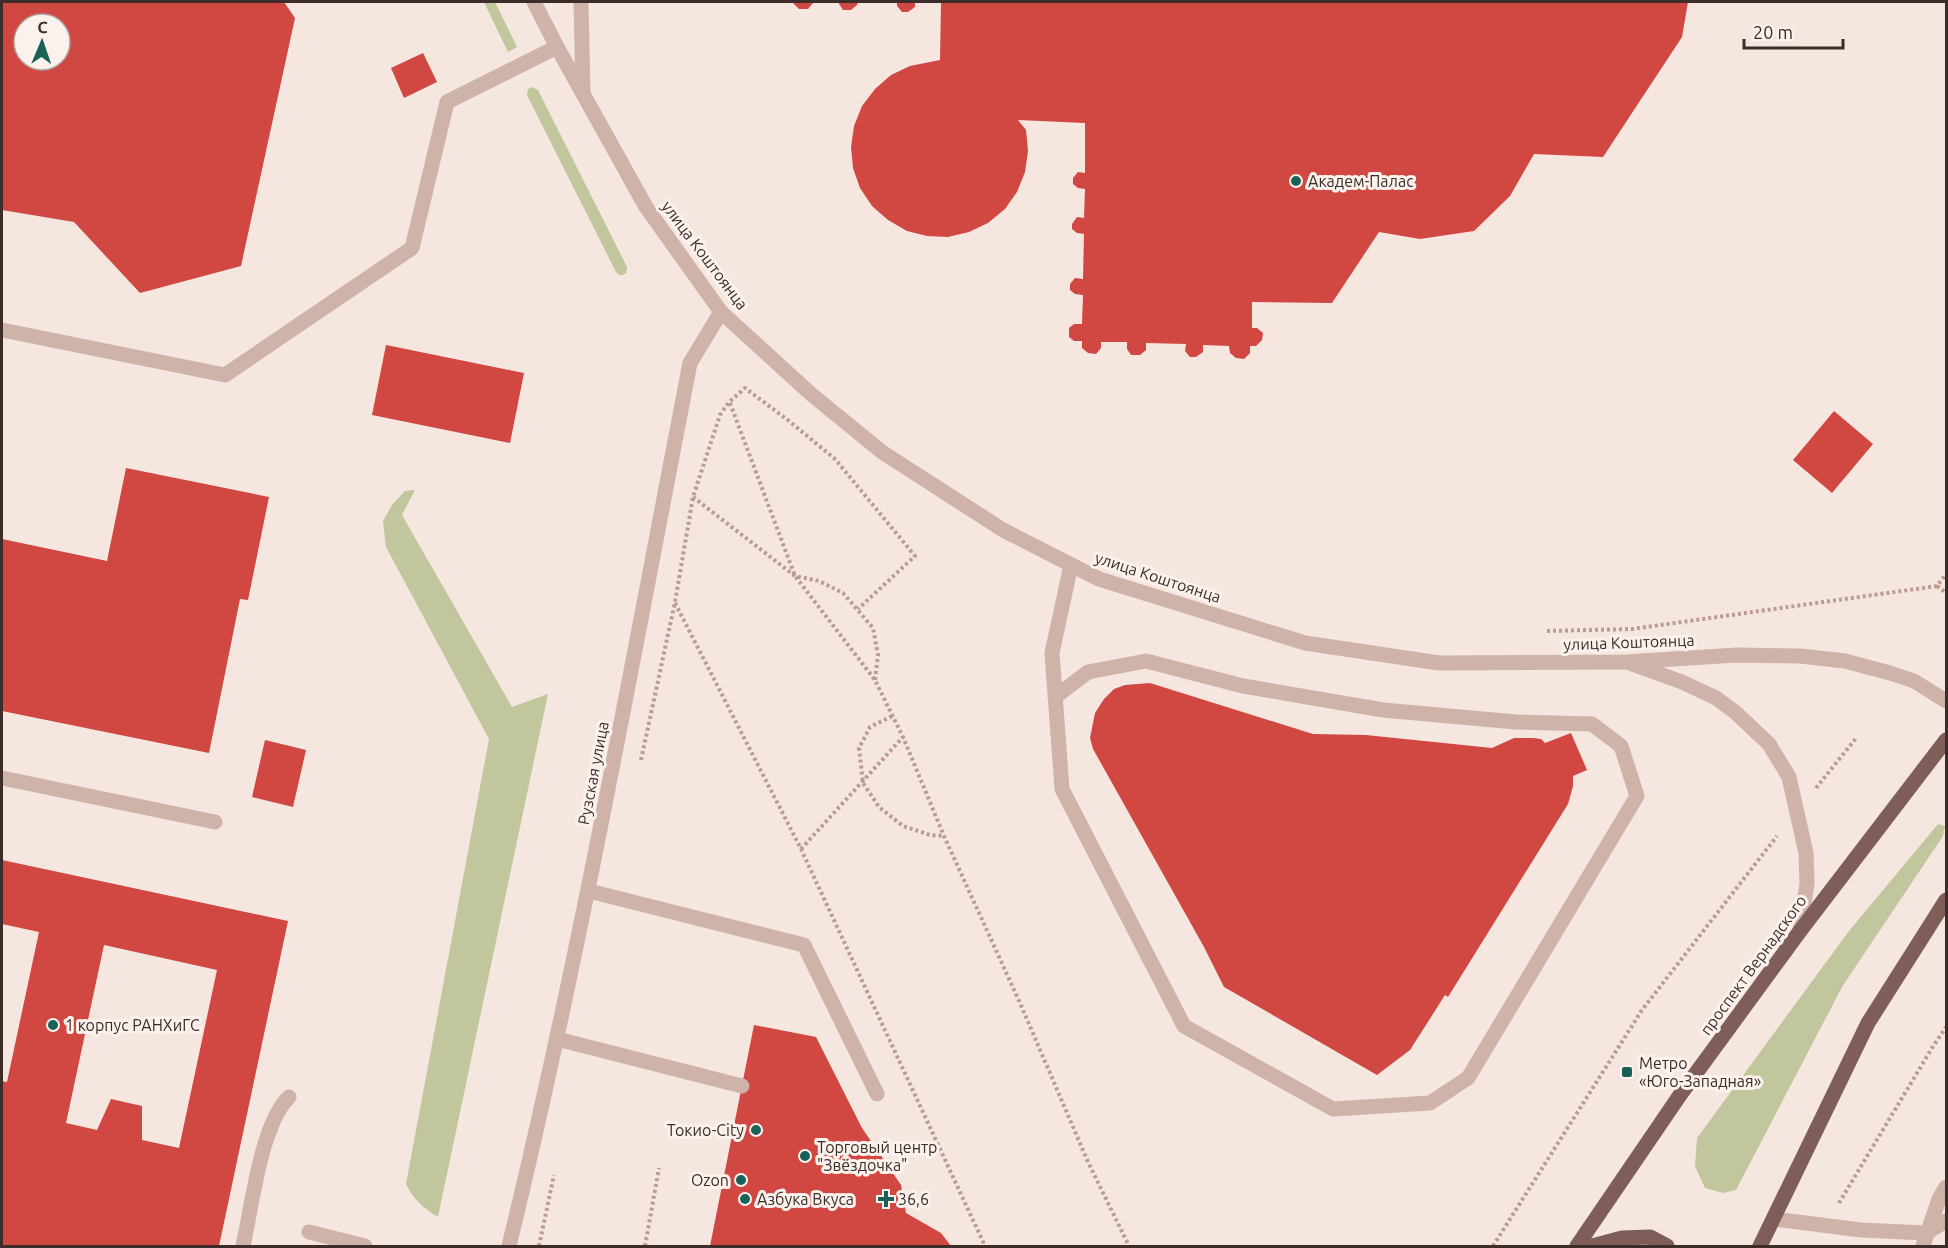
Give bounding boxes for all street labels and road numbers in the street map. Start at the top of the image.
street label: улица Коштоянца [658,197,752,313]
street label: улица Коштоянца [1093,548,1223,606]
street label: улица Коштоянца [1563,631,1695,653]
street label: Рузская улица [574,720,612,826]
street label: проспект Вернадского [1696,892,1810,1038]

